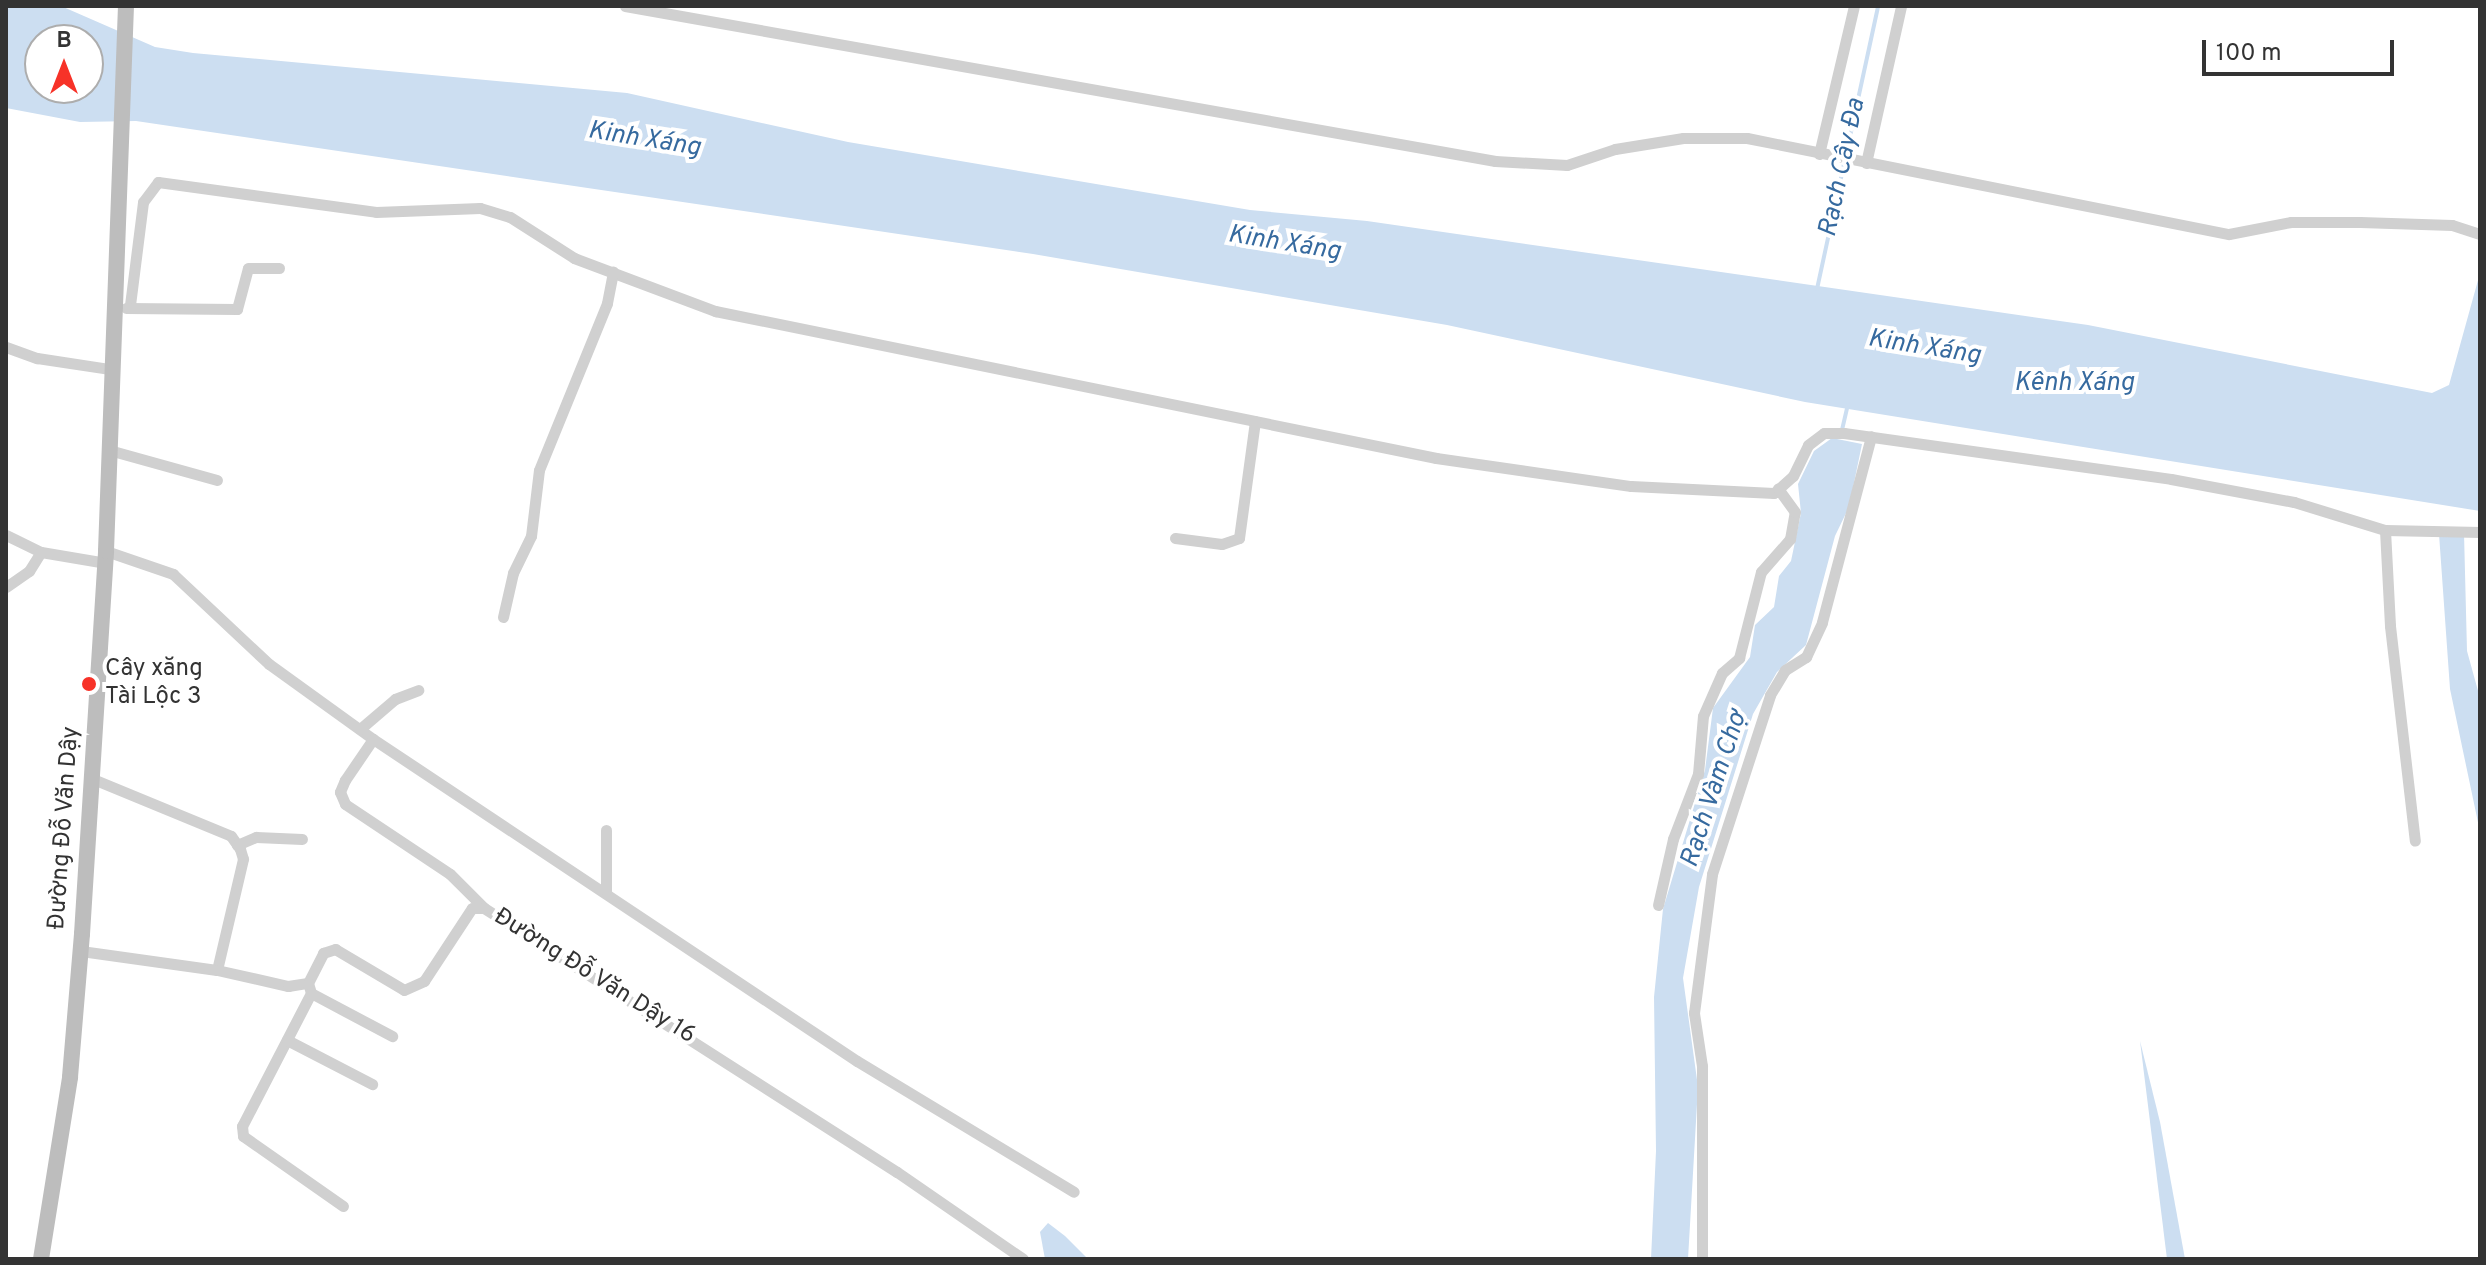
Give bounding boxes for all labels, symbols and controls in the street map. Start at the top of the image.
north arrow [24,24,104,104]
scale bar [2206,24,2398,74]
text: B [56,28,72,55]
text: 100 m [2216,39,2282,69]
water label: Rạch Cây Đa [1813,96,1873,240]
water label: Kinh Xáng [585,116,703,164]
water label: Kinh Xáng [1225,220,1343,268]
water label: Kinh Xáng [1865,324,1983,372]
water label: Kênh Xáng [2014,368,2134,400]
place label: Cây xăng Tài Lộc 3 [105,656,203,712]
marker: Cây xăng Tài Lộc 3 [80,675,98,693]
water label: Rạch Vàm Chợ [1675,706,1755,872]
street label: Đường Đỗ Văn Dậy [44,725,86,931]
street label: Đường Đỗ Văn Dậy 16 [487,903,701,1051]

